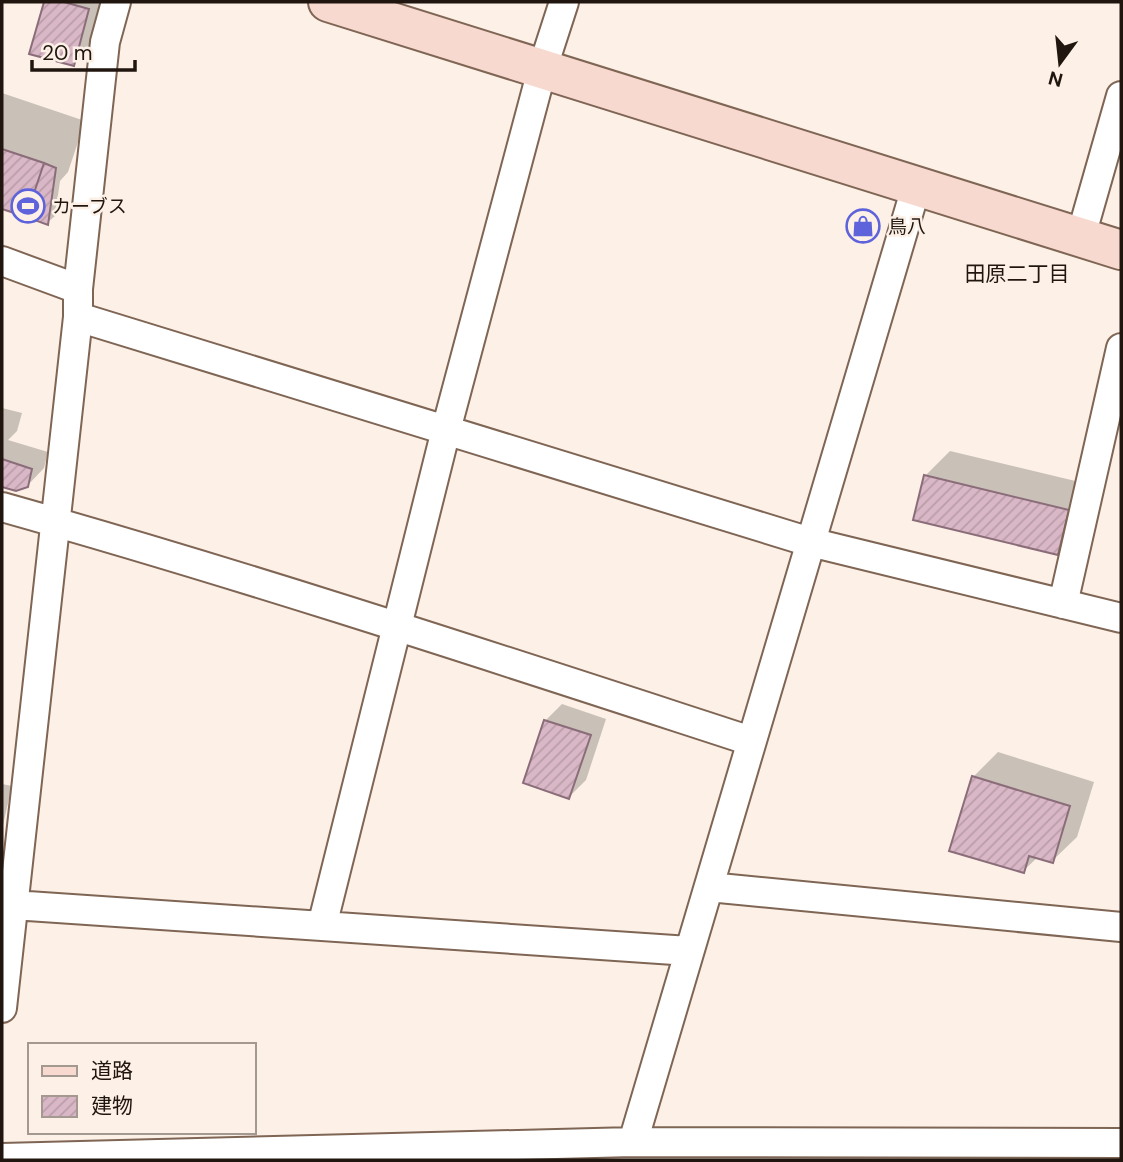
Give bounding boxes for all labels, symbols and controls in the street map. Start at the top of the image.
scale bar [32,28,135,72]
north arrow [1025,28,1095,98]
text: 20 m [42,39,93,67]
text: N [1046,65,1066,93]
sports icon: カーブス [9,187,47,225]
place label: カーブス [52,194,127,219]
shop icon: 鳥八 [844,207,882,245]
place label: 鳥八 [888,214,926,239]
district label: 田原二丁目 [965,260,1070,288]
legend [28,1043,256,1134]
text: 道路 [91,1057,133,1085]
text: 建物 [91,1092,133,1120]

